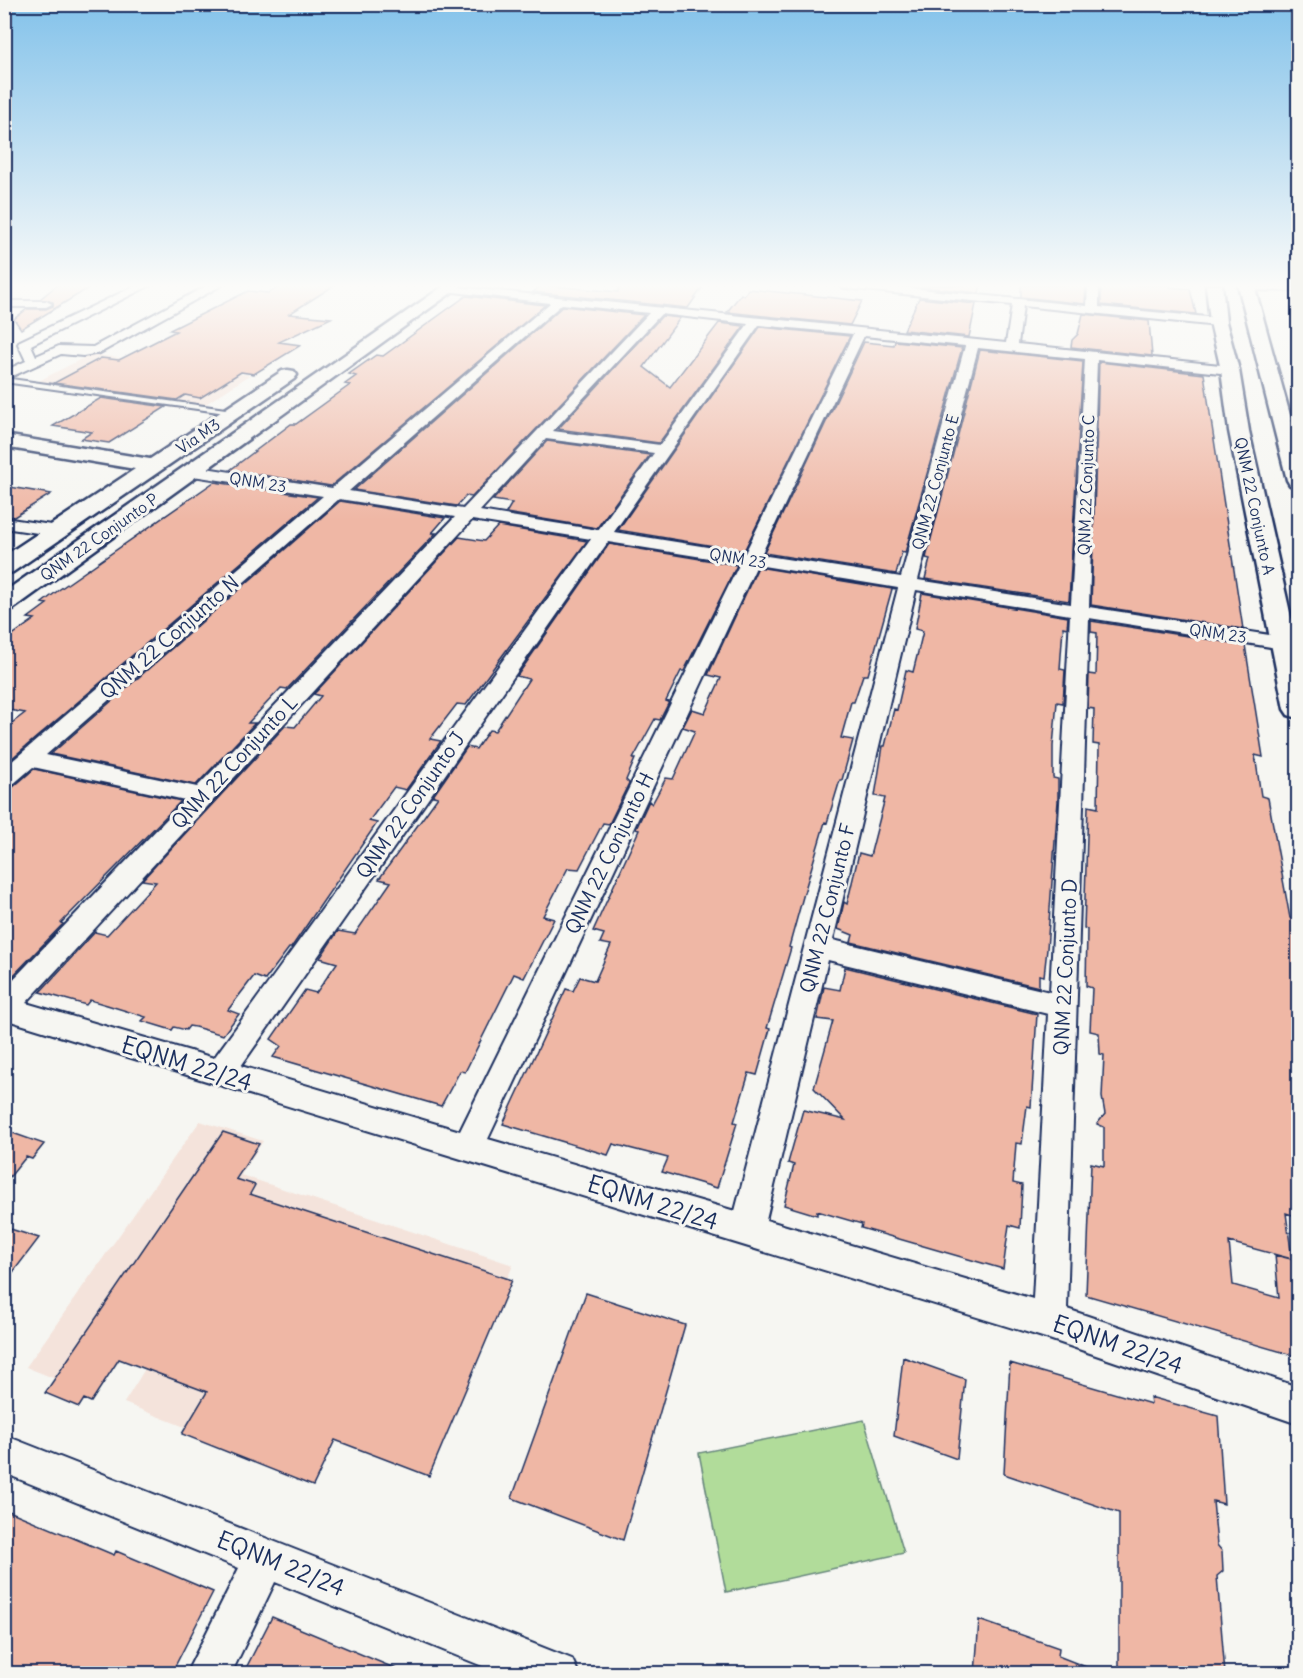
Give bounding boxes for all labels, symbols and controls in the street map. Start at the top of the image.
street label: QNM 22 Conjunto E [907,412,963,552]
street label: Via M3 [172,414,224,458]
street label: QNM 22 Conjunto C [1074,414,1098,556]
street label: QNM 22 Conjunto A [1231,435,1279,577]
street label: QNM 23 [228,468,288,496]
street label: QNM 22 Conjunto P [36,489,162,585]
street label: QNM 23 [708,544,768,572]
street label: QNM 22 Conjunto N [94,570,244,704]
street label: QNM 23 [1188,619,1248,647]
street label: QNM 22 Conjunto L [166,690,302,834]
street label: QNM 22 Conjunto J [350,727,470,883]
street label: QNM 22 Conjunto H [559,768,659,938]
street label: QNM 22 Conjunto F [794,821,860,995]
street label: QNM 22 Conjunto D [1048,878,1082,1056]
street label: EQNM 22/24 [118,1029,256,1097]
street label: EQNM 22/24 [584,1168,722,1236]
street label: EQNM 22/24 [1049,1308,1187,1380]
street label: EQNM 22/24 [213,1524,349,1602]

